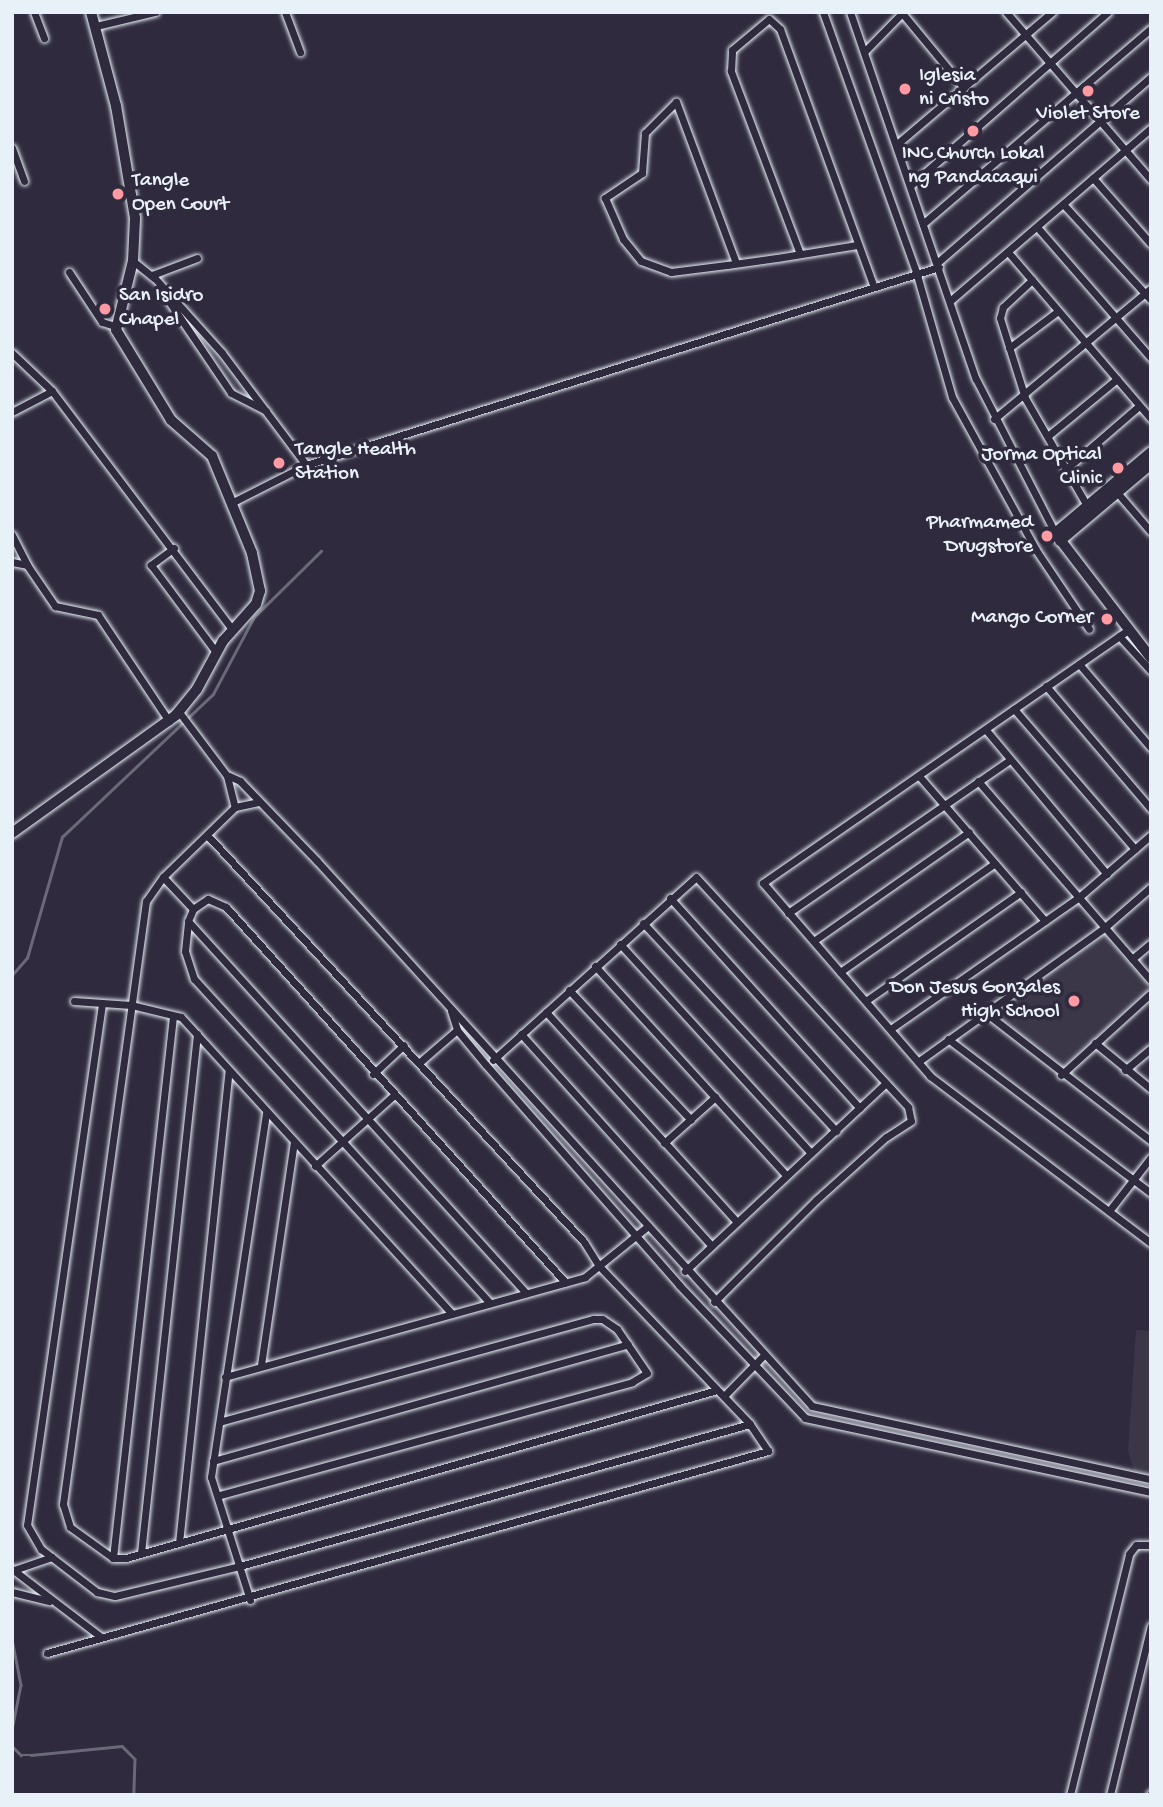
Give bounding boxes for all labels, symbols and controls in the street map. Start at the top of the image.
place label: Iglesia ni Cristo [919,64,989,114]
marker: Iglesia ni Cristo [897,81,913,97]
marker: Violet Store [1080,83,1096,99]
place label: Violet Store [1036,102,1140,128]
marker: INC Church Lokal ng Pandacaqui [965,123,981,139]
place label: INC Church Lokal ng Pandacaqui [902,142,1044,192]
place label: Tangle Open Court [132,169,229,219]
marker: Tangle Open Court [110,186,126,202]
place label: San Isidro Chapel [119,284,203,334]
marker: San Isidro Chapel [97,301,113,317]
place label: Tangle Health Station [295,438,416,488]
place label: Jorma Optical Clinic [981,443,1102,493]
marker: Tangle Health Station [269,453,289,473]
marker: Jorma Optical Clinic [1108,458,1128,478]
place label: Pharmamed Drugstore [926,511,1033,561]
marker: Pharmamed Drugstore [1039,528,1055,544]
place label: Mango Corner [971,606,1093,632]
marker: Mango Corner [1099,611,1115,627]
place label: Don Jesus Gonzales High School [890,976,1060,1026]
marker: Don Jesus Gonzales High School [1066,993,1082,1009]

